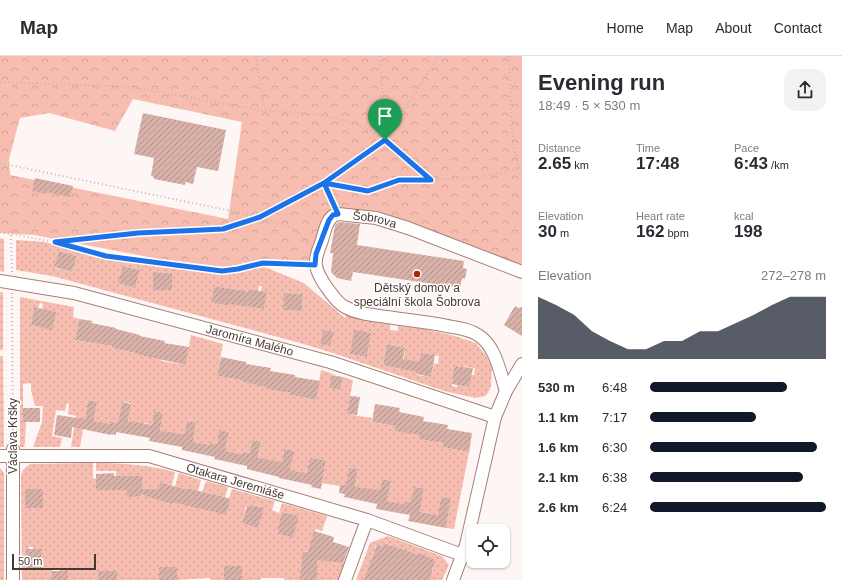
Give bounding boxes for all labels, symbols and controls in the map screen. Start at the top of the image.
text: Map [20,17,58,38]
text: Home [607,20,644,36]
text: Map [666,20,693,36]
text: About [715,20,752,36]
text: Contact [774,20,822,36]
button: share [784,69,826,111]
text: Evening run [538,70,665,95]
text: 18:49 · 5 × 530 m [538,98,640,113]
pin [368,99,402,140]
icon: arrive [374,105,396,127]
text: Distance [538,142,581,154]
text: Time [636,142,660,154]
text: Pace [734,142,759,154]
text: 2.65 [538,154,571,173]
text: 17:48 [636,154,679,173]
text: 6:43 [734,154,768,173]
text: km [571,159,589,171]
text: /km [768,159,789,171]
street label: Šobrova [352,208,399,231]
text: Elevation [538,210,583,222]
text: Heart rate [636,210,685,222]
text: kcal [734,210,754,222]
text: 30 [538,222,557,241]
text: 162 [636,222,664,241]
text: 198 [734,222,762,241]
text: m [557,227,569,239]
text: bpm [664,227,689,239]
text: Elevation [538,268,591,283]
text: 272–278 m [761,268,826,283]
marker: Dětský domov a speciální škola Šobrova [412,269,422,279]
place label: Dětský domov a speciální škola Šobrova [354,281,481,309]
street label: Jaromíra Malého [204,322,295,359]
text: 530 m [538,380,575,395]
text: 6:48 [602,380,627,395]
street label: Václava Kršky [6,398,20,474]
text: 1.1 km [538,410,578,425]
text: 7:17 [602,410,627,425]
text: 1.6 km [538,440,578,455]
text: 6:30 [602,440,627,455]
street label: Otakara Jeremiáše [185,460,286,502]
text: 2.1 km [538,470,578,485]
text: 6:38 [602,470,627,485]
text: 2.6 km [538,500,578,515]
text: 6:24 [602,500,627,515]
map controls [466,524,510,568]
button: locate [466,524,510,568]
scale bar [12,552,96,571]
text: 50 m [18,555,42,567]

